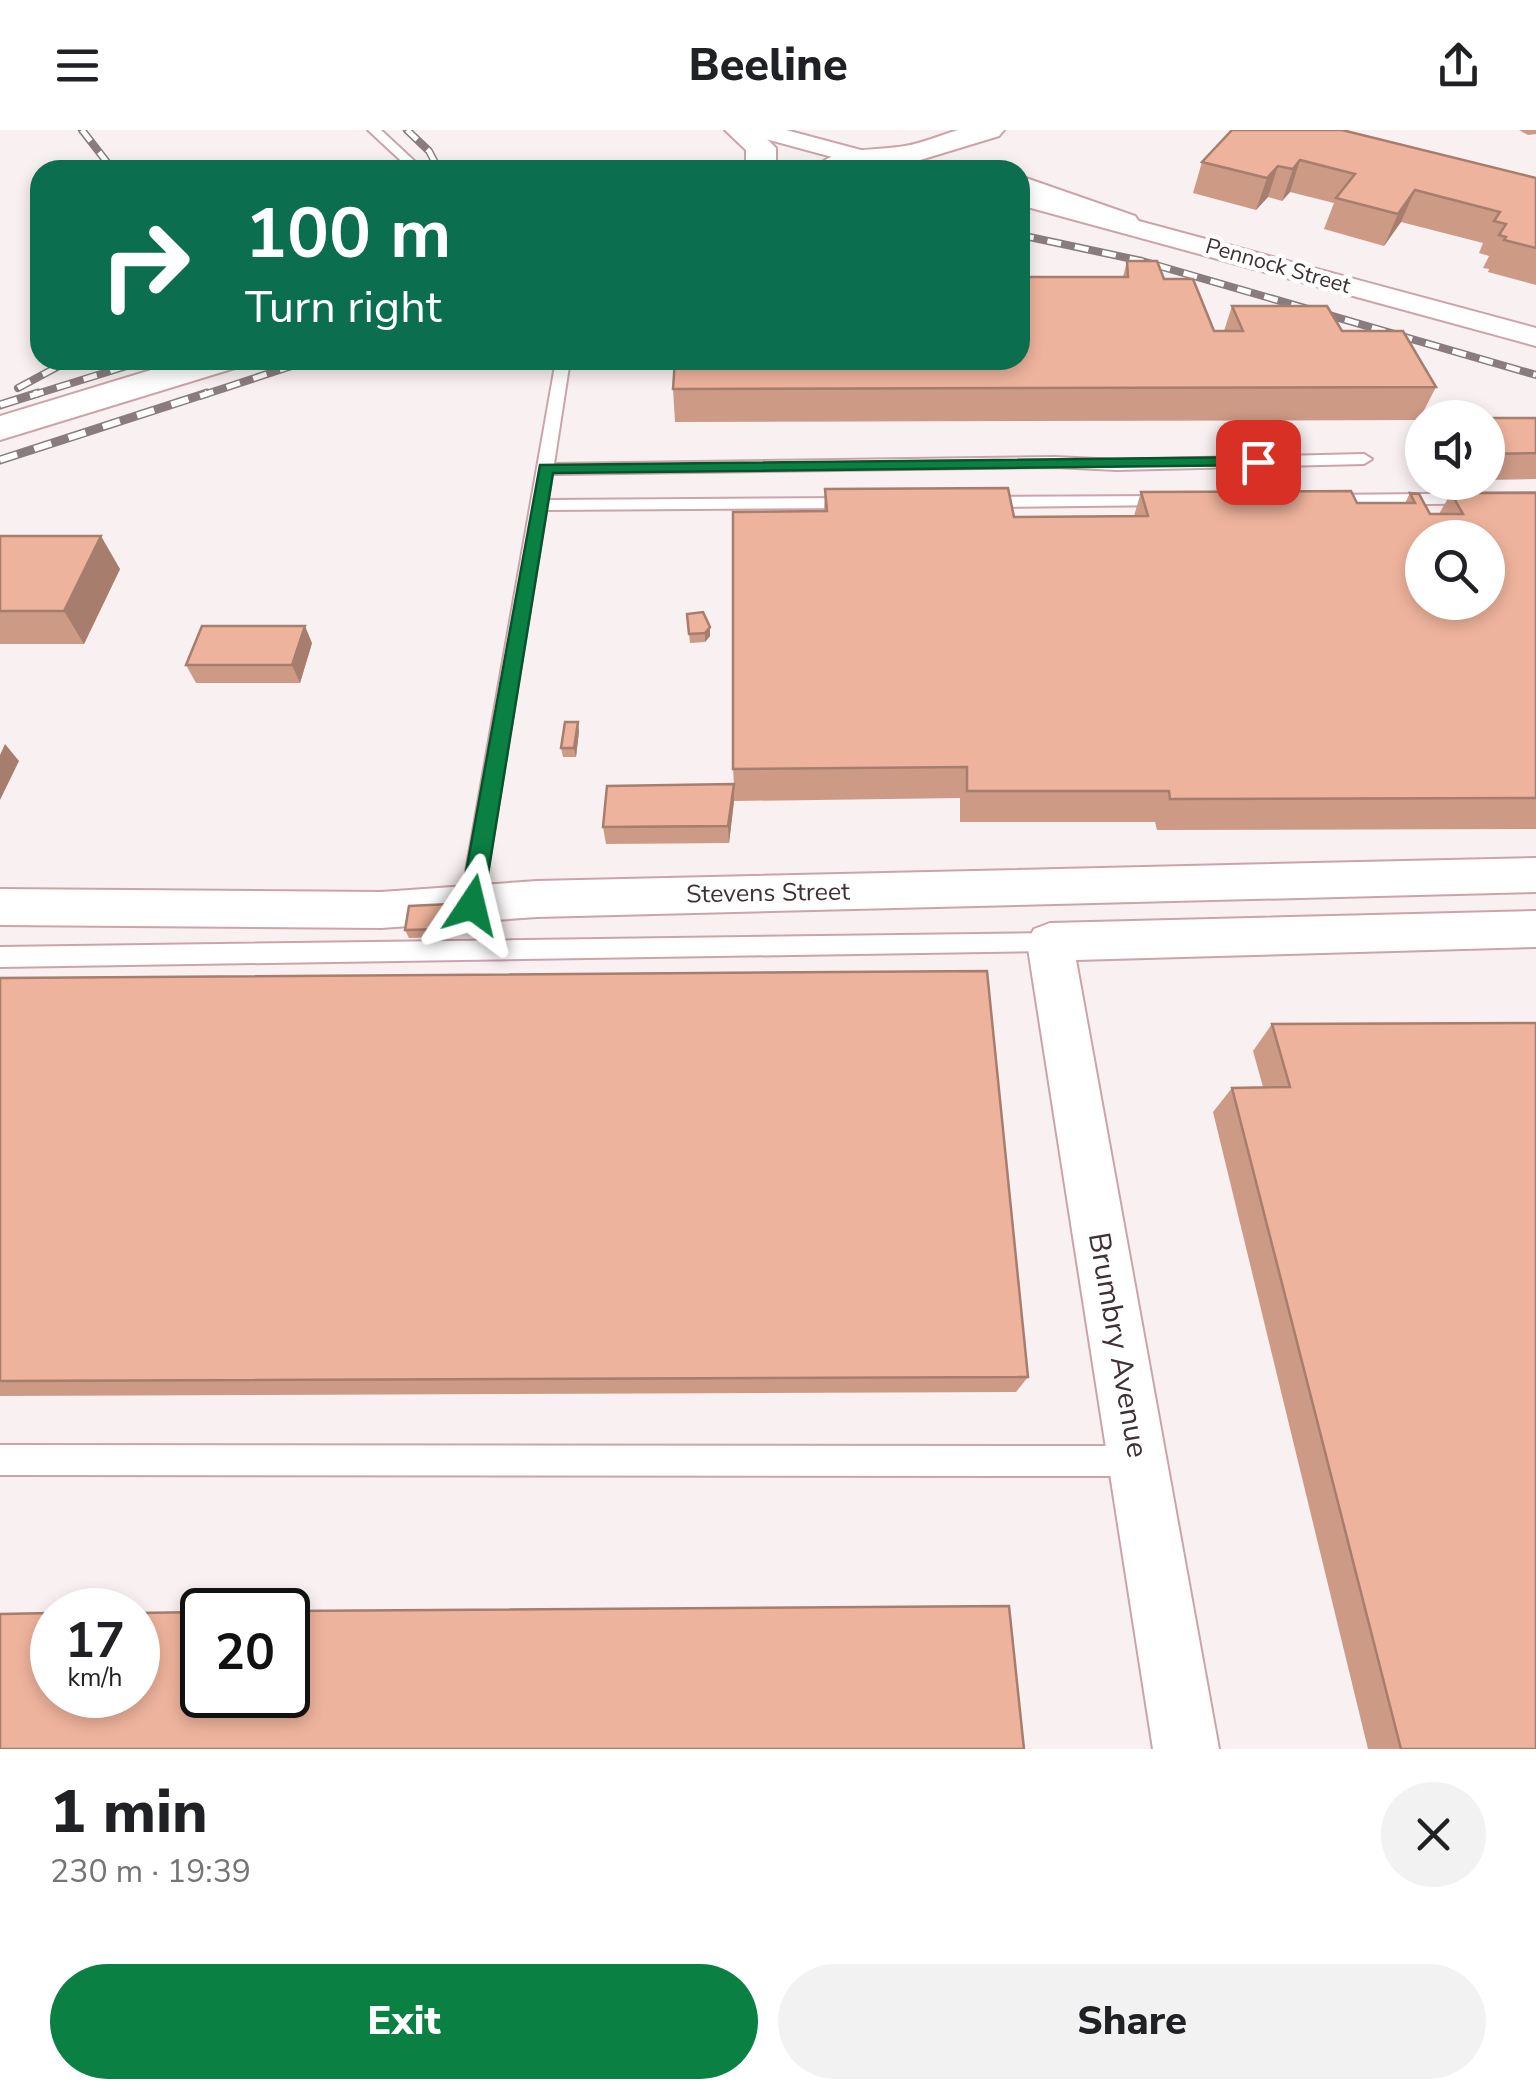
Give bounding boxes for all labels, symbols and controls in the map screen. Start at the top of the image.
text: Beeline [688,35,848,96]
icon: menu [50,38,105,93]
icon: share [1431,38,1486,93]
text: 100 m [245,186,451,282]
icon: right [80,200,210,330]
street label: Pennock Street [1202,231,1354,301]
text: Turn right [245,277,442,338]
map controls [1405,400,1505,620]
button: sound [1405,400,1505,500]
pin [1216,420,1301,505]
icon: arrive [1231,435,1286,490]
button: search [1405,520,1505,620]
position arrow [420,853,524,957]
street label: Stevens Street [686,875,851,911]
street label: Brumbry Avenue [1078,1229,1158,1461]
speed limit sign: 20 [180,1588,310,1718]
text: 17 [65,1606,125,1675]
text: km/h [67,1661,123,1695]
text: 1 min [50,1771,208,1853]
button: close [1381,1782,1486,1887]
text: 230 m · 19:39 [50,1850,251,1893]
button: Exit [50,1964,758,2079]
button: Share [778,1964,1486,2079]

